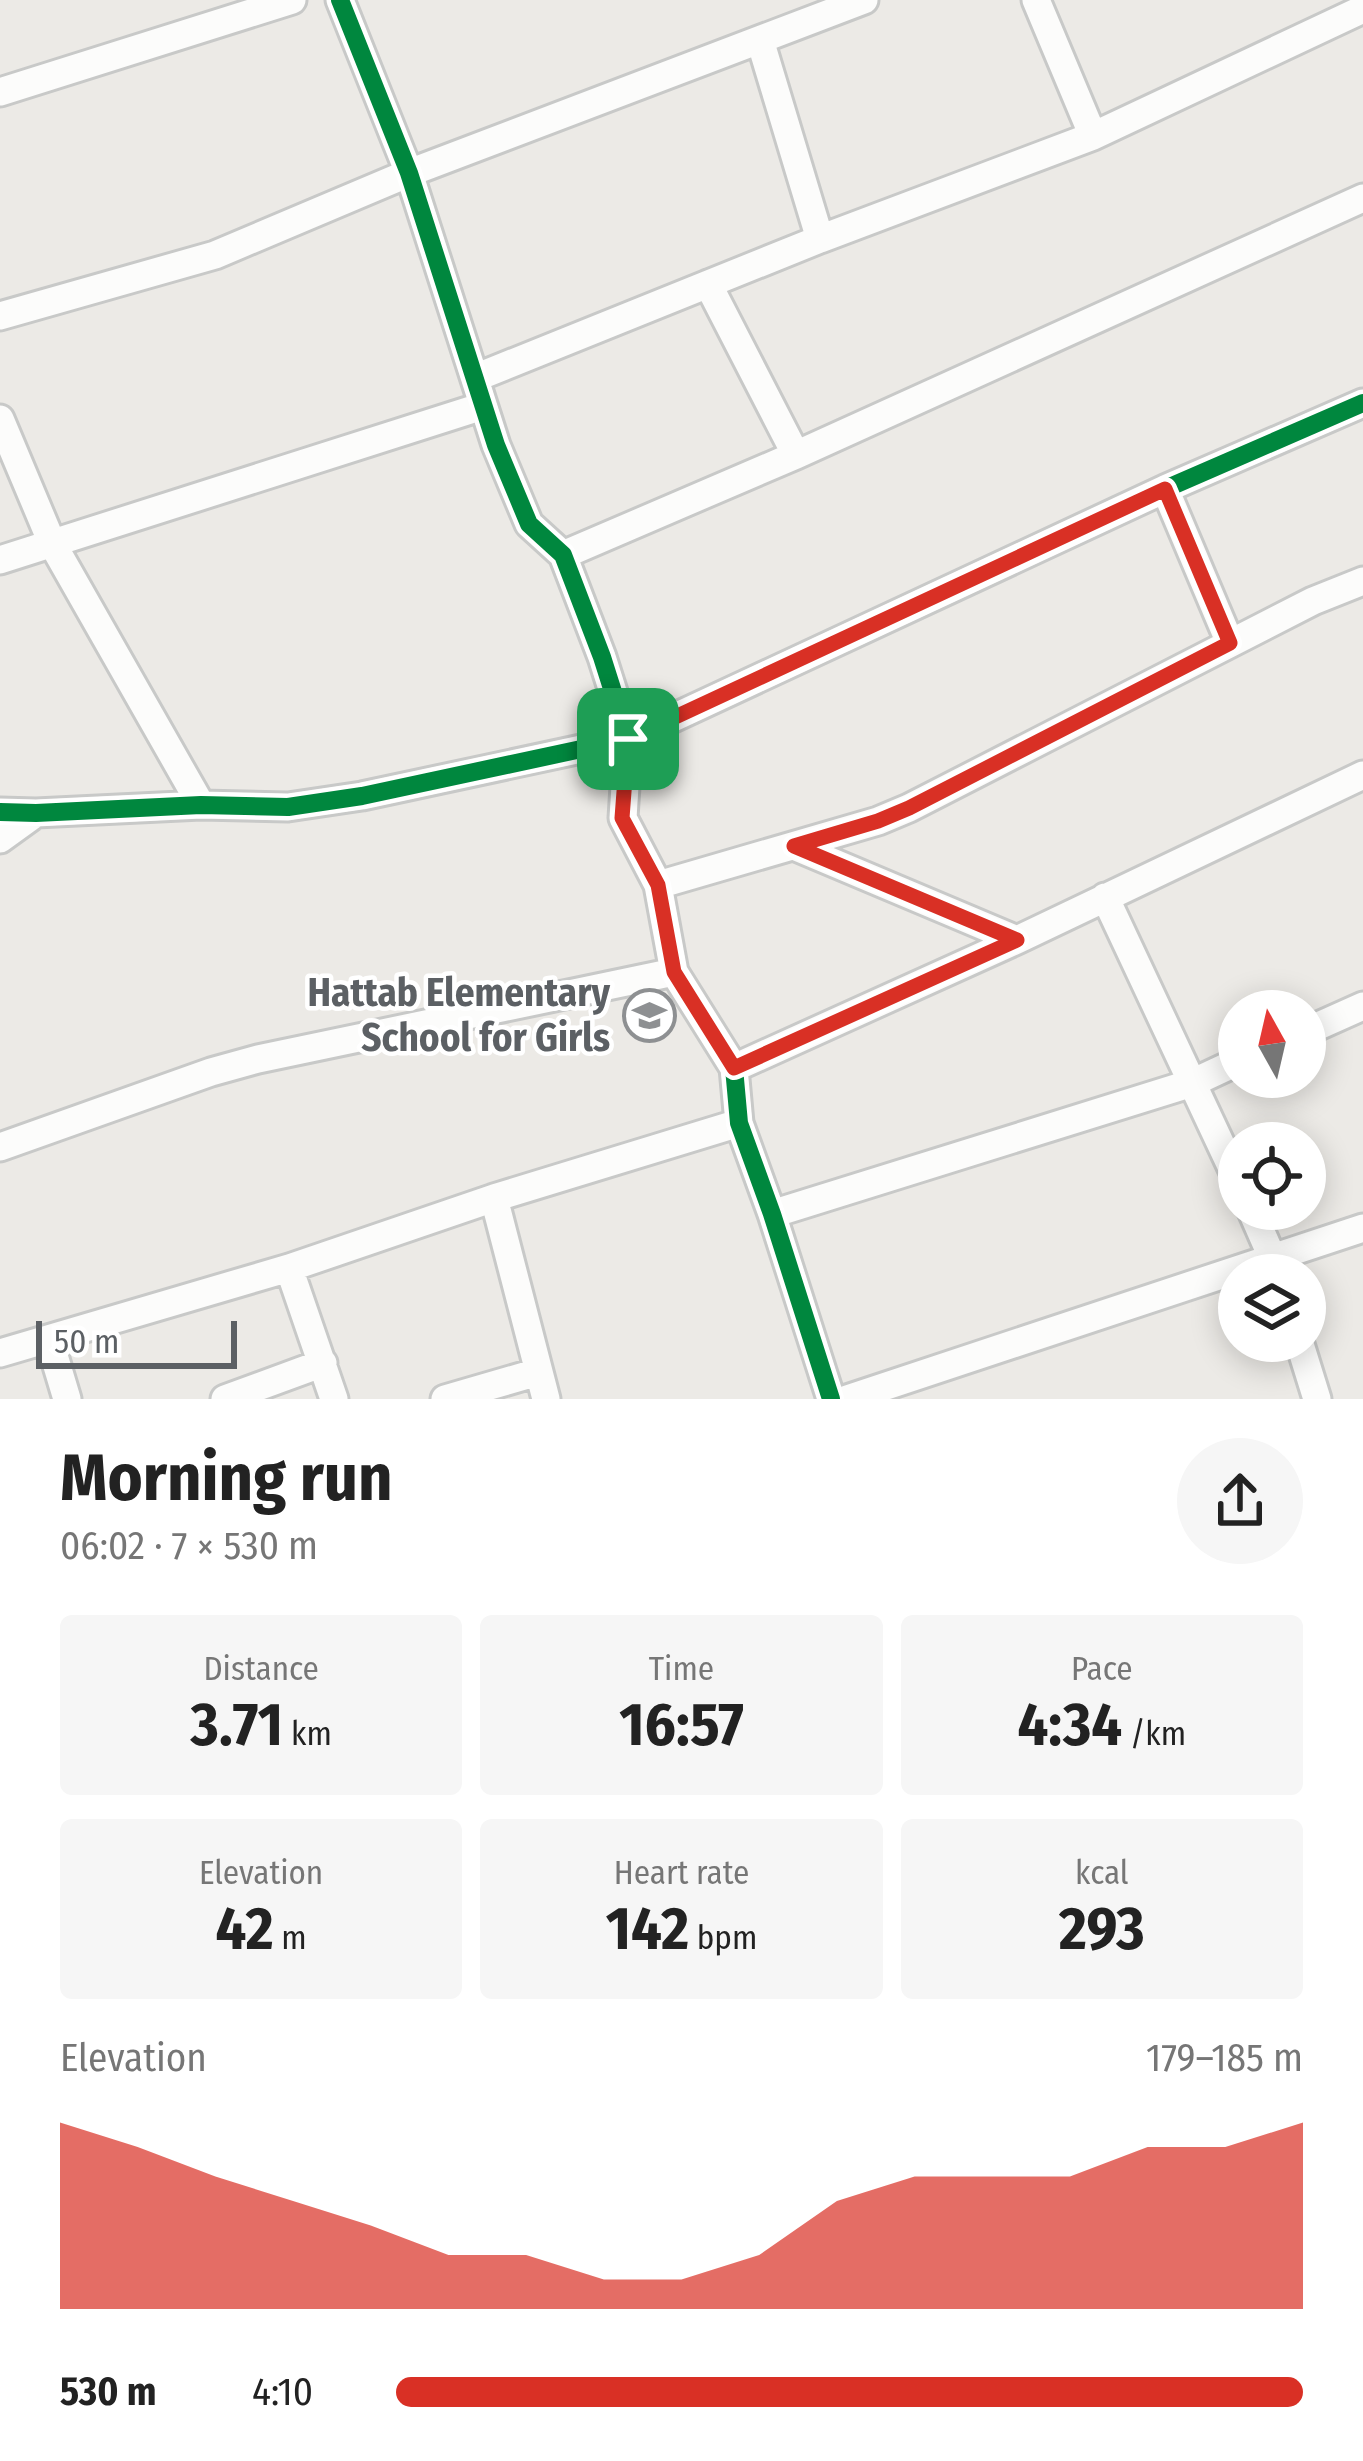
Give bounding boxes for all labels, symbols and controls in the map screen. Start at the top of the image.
pin [577,688,679,790]
icon: arrive [595,706,661,772]
place label: Hattab Elementary School for Girls [308,970,610,1061]
school or university icon: Hattab Elementary School for Girls [621,987,677,1043]
north arrow [1218,990,1326,1098]
map controls [1218,990,1326,1362]
button: locate [1218,1122,1326,1230]
button: layers [1218,1254,1326,1362]
scale bar [36,1315,237,1368]
text: 50 m [54,1322,119,1362]
text: Morning run [60,1438,393,1517]
button: share [1177,1438,1303,1564]
text: 06:02 · 7 × 530 m [60,1523,318,1569]
text: Distance [203,1649,319,1689]
text: Time [649,1649,714,1689]
text: Pace [1071,1649,1133,1689]
text: 3.71 [191,1689,283,1761]
text: 16:57 [619,1689,744,1761]
text: 4:34 [1018,1689,1122,1761]
text: km [283,1714,332,1754]
text: /km [1122,1714,1186,1754]
text: Elevation [199,1853,323,1893]
text: Heart rate [614,1853,749,1893]
text: kcal [1075,1853,1129,1893]
text: 42 [216,1893,274,1965]
text: 142 [606,1893,689,1965]
text: 293 [1059,1893,1145,1965]
text: m [274,1918,307,1958]
text: bpm [689,1918,757,1958]
text: Elevation [60,2035,207,2081]
text: 179–185 m [1146,2035,1303,2081]
text: 530 m [60,2369,156,2415]
text: 4:10 [252,2369,313,2415]

